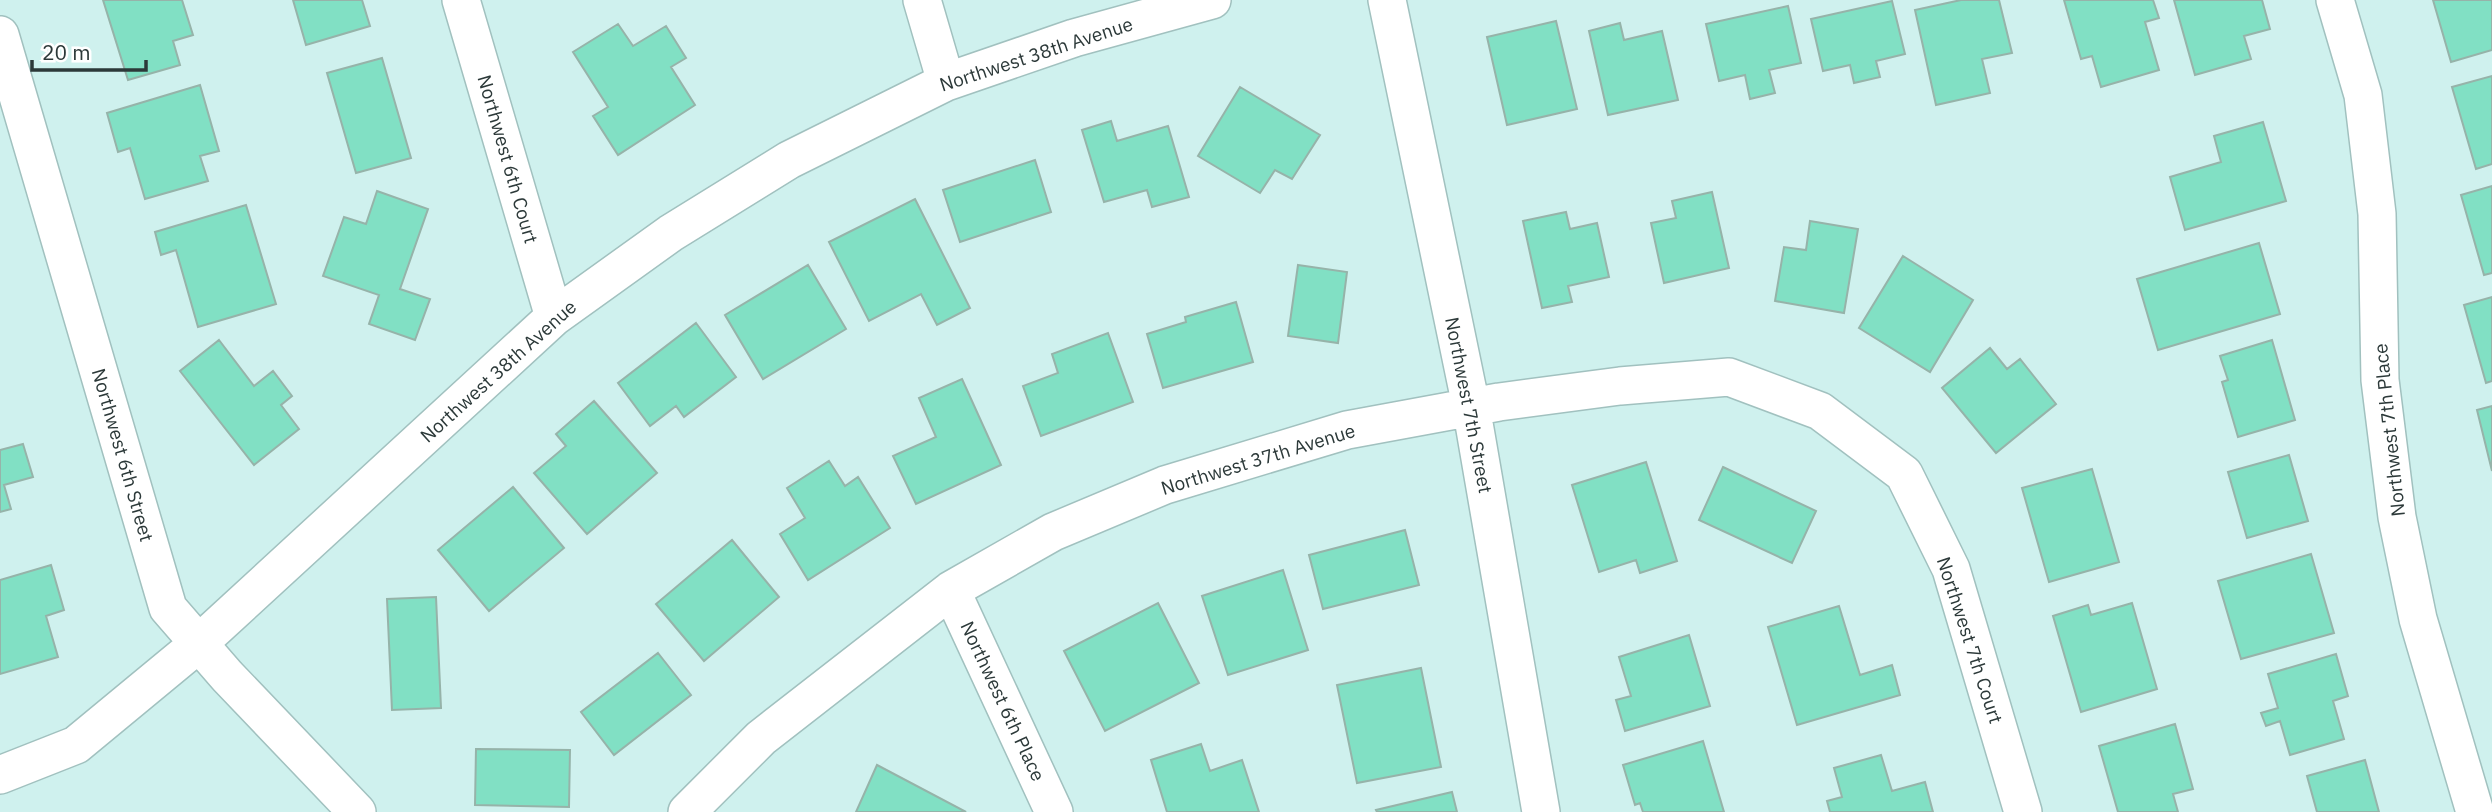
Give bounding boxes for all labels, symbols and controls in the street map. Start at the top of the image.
street label: Northwest 38th Avenue [936,11,1136,97]
scale bar [32,28,145,72]
text: 20 m [42,38,91,66]
street label: Northwest 6th Court [472,72,544,246]
street label: Northwest 38th Avenue [415,295,581,447]
street label: Northwest 7th Street [1440,315,1498,495]
street label: Northwest 7th Place [2368,342,2410,518]
street label: Northwest 6th Street [87,366,159,544]
street label: Northwest 37th Avenue [1158,418,1358,500]
street label: Northwest 7th Court [1932,554,2008,726]
street label: Northwest 6th Place [955,617,1051,785]

